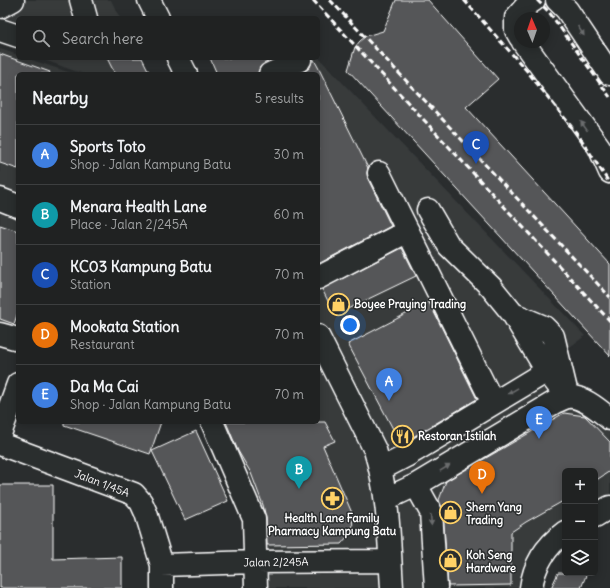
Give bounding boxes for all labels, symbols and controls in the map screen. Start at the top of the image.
north arrow [514,12,550,48]
search box [16,16,320,60]
one-way arrow [577,26,585,36]
icon: search [30,27,52,49]
text: Search here [62,29,143,48]
text: Nearby [32,87,88,109]
text: 5 results [255,90,304,107]
one-way arrow [580,121,588,132]
pin: C [463,131,489,164]
text: Sports Toto [70,137,146,156]
text: A [41,146,49,163]
text: 30 m [274,146,304,163]
text: Shop · Jalan Kampung Batu [70,156,231,173]
text: Menara Health Lane [70,197,207,216]
text: B [41,206,49,223]
text: 60 m [273,206,304,223]
text: Place · Jalan 2/245A [70,216,188,233]
text: KC03 Kampung Batu [70,257,212,276]
text: C [41,266,49,283]
text: 70 m [275,266,304,283]
text: Station [70,276,111,293]
shop icon: Boyee Praying Trading [326,291,352,317]
place label: Boyee Praying Trading [354,297,466,312]
your location [340,315,360,335]
text: Mookata Station [70,317,179,336]
text: D [40,326,50,343]
text: 70 m [275,326,304,343]
text: Restaurant [70,336,135,353]
pin: A [376,368,402,401]
text: Da Ma Cai [70,377,139,396]
text: E [41,386,49,403]
text: 70 m [275,386,304,403]
one-way arrow [508,387,518,395]
text: Shop · Jalan Kampung Batu [70,396,231,413]
pin: E [526,406,552,439]
restaurant icon: Restoran Istilah [390,423,416,449]
place label: Restoran Istilah [418,429,497,443]
pin: B [286,456,312,489]
pin: D [469,461,495,494]
one-way arrow [439,464,451,471]
street label: Jalan 1/45A [73,466,131,500]
map controls [562,468,598,576]
button: + [562,468,598,504]
pharmacy icon: Health Lane Family Pharmacy Kampung Batu [319,485,345,511]
shop icon: Shern Yang Trading [437,500,463,526]
place label: Shern Yang Trading [466,500,522,528]
button: − [562,504,598,540]
place label: Health Lane Family Pharmacy Kampung Batu [268,511,397,539]
one-way arrow [428,514,435,526]
button: layers [562,540,598,576]
shop icon: Koh Seng Hardware [437,548,463,574]
place label: Koh Seng Hardware [466,548,516,575]
street label: Jalan 2/245A [243,554,309,570]

